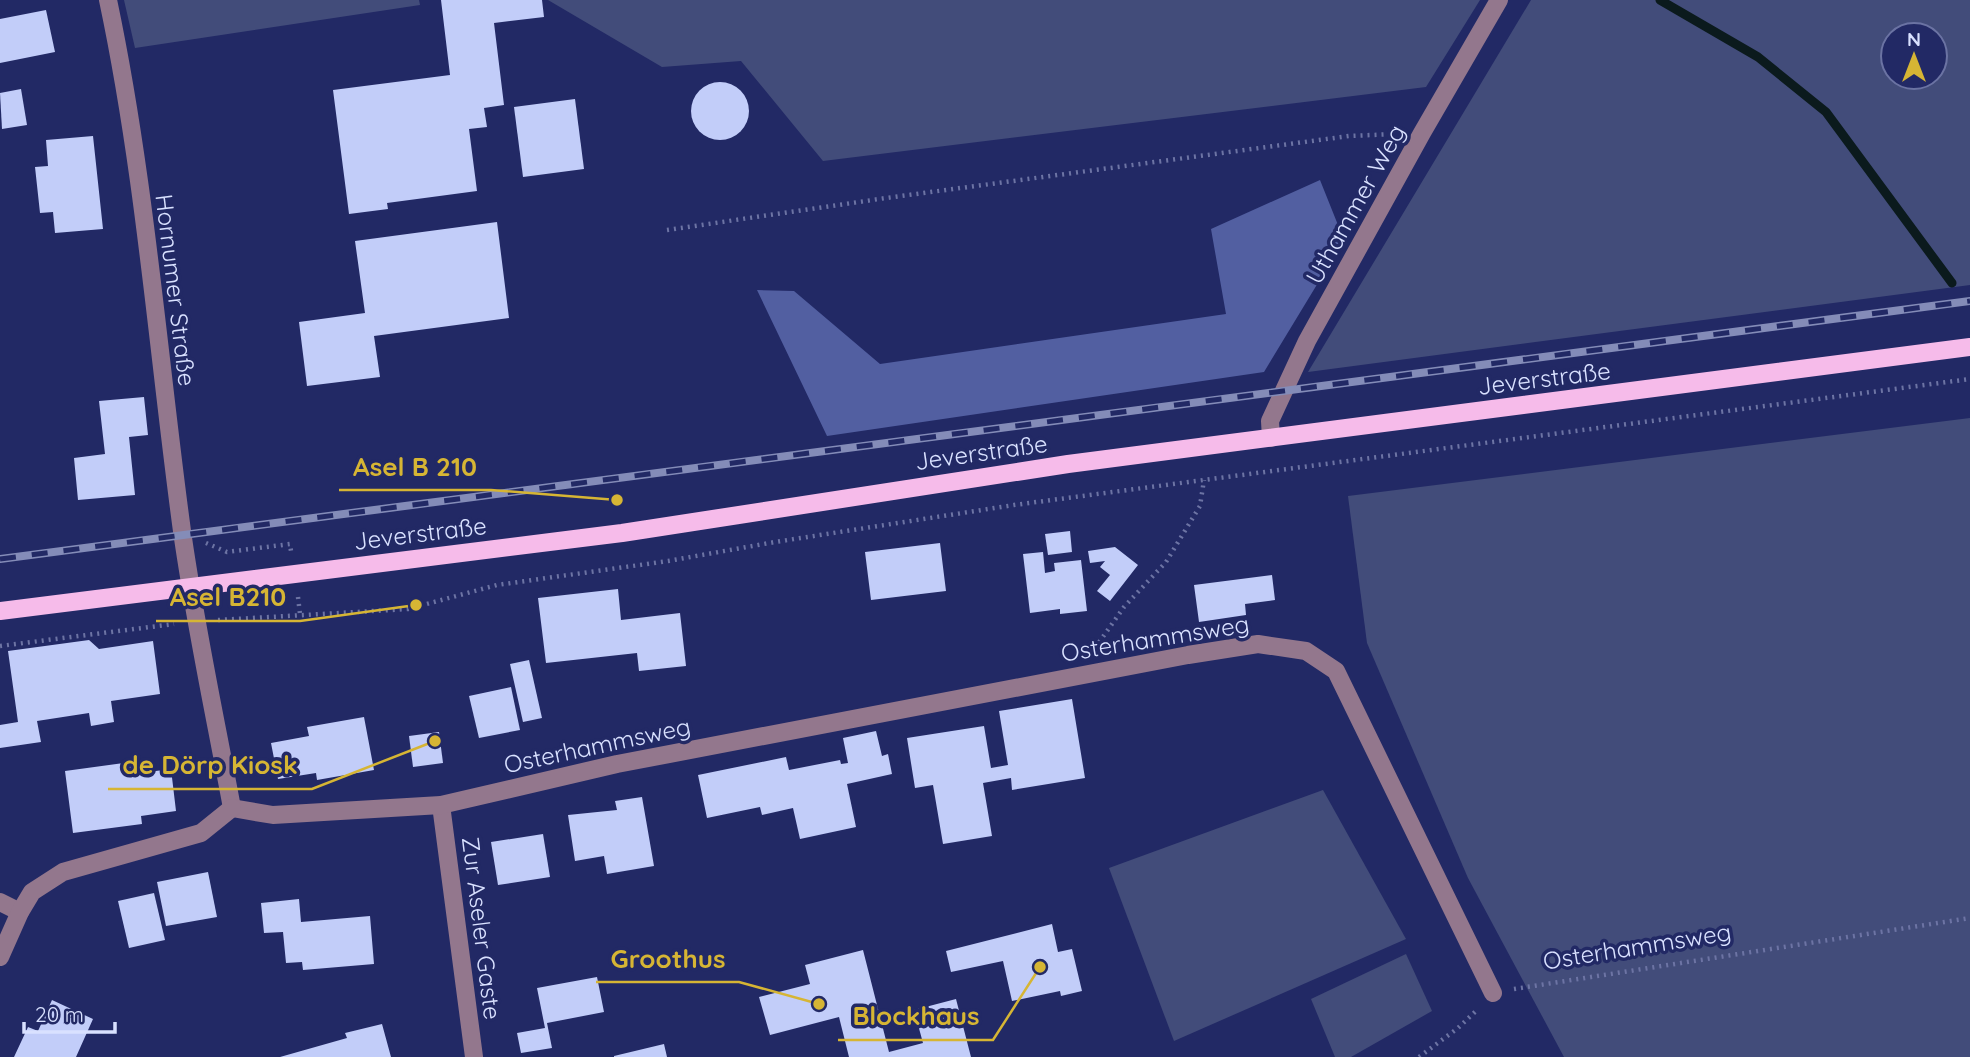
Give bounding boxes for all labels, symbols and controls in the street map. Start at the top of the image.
north arrow [1879,21,1949,91]
text: N [1907,27,1921,51]
street label: Uthammer Weg [1299,119,1411,289]
street label: Hornumer Straße [149,192,203,388]
street label: Jeverstraße [1476,355,1612,401]
street label: Jeverstraße [913,428,1049,476]
callout: Asel B 210 [339,443,491,490]
text: Asel B 210 [353,450,477,483]
street label: Jeverstraße [352,510,488,556]
callout: Asel B210 [156,574,300,621]
text: Asel B210 [170,580,286,613]
street label: Osterhammsweg [1059,608,1251,668]
street label: Osterhammsweg [501,711,693,779]
callout: de Dörp Kiosk [108,742,312,789]
text: de Dörp Kiosk [122,748,298,781]
street label: Zur Aseler Gaste [456,835,508,1021]
street label: Osterhammsweg [1541,916,1733,976]
callout: Groothus [596,935,739,982]
text: Groothus [611,942,725,975]
scale bar [24,990,116,1034]
callout: Blockhaus [838,993,993,1040]
text: Blockhaus [852,999,980,1032]
text: 20 m [35,1001,84,1027]

